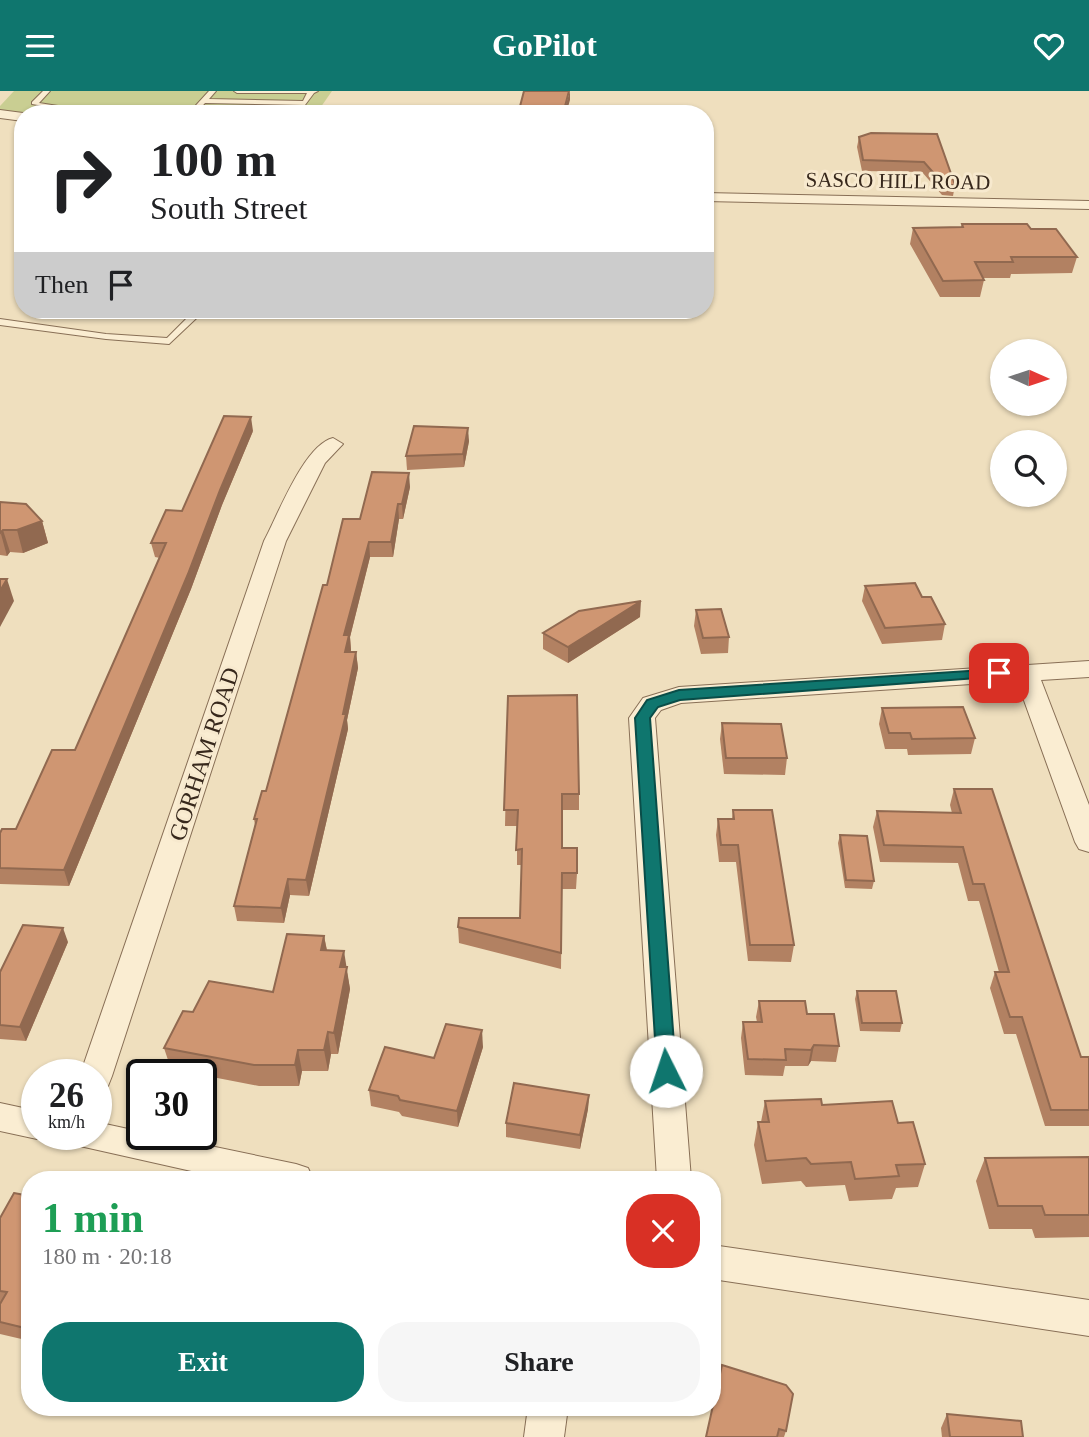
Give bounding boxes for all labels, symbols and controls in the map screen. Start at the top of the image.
icon: menu [21,27,59,65]
text: GoPilot [492,27,597,63]
icon: heart [1030,27,1068,65]
text: 100 m [150,132,277,187]
icon: right [35,133,126,224]
street label: SASCO HILL ROAD [805,167,991,195]
text: South Street [150,190,307,226]
icon: arrive [102,266,140,304]
text: Then [35,270,88,299]
north arrow [990,339,1068,417]
map controls [990,339,1067,507]
button: search [990,430,1067,507]
pin [969,643,1029,703]
icon: arrive [980,654,1018,692]
street label: GORHAM ROAD [164,664,244,844]
position arrow [629,1034,703,1108]
speed limit sign: 30 [126,1059,217,1150]
text: 26 [49,1076,84,1115]
text: km/h [48,1112,85,1132]
button: close [626,1194,700,1268]
text: 1 min [42,1195,144,1241]
text: 180 m · 20:18 [42,1244,172,1269]
button: Exit [42,1322,364,1402]
button: Share [378,1322,700,1402]

